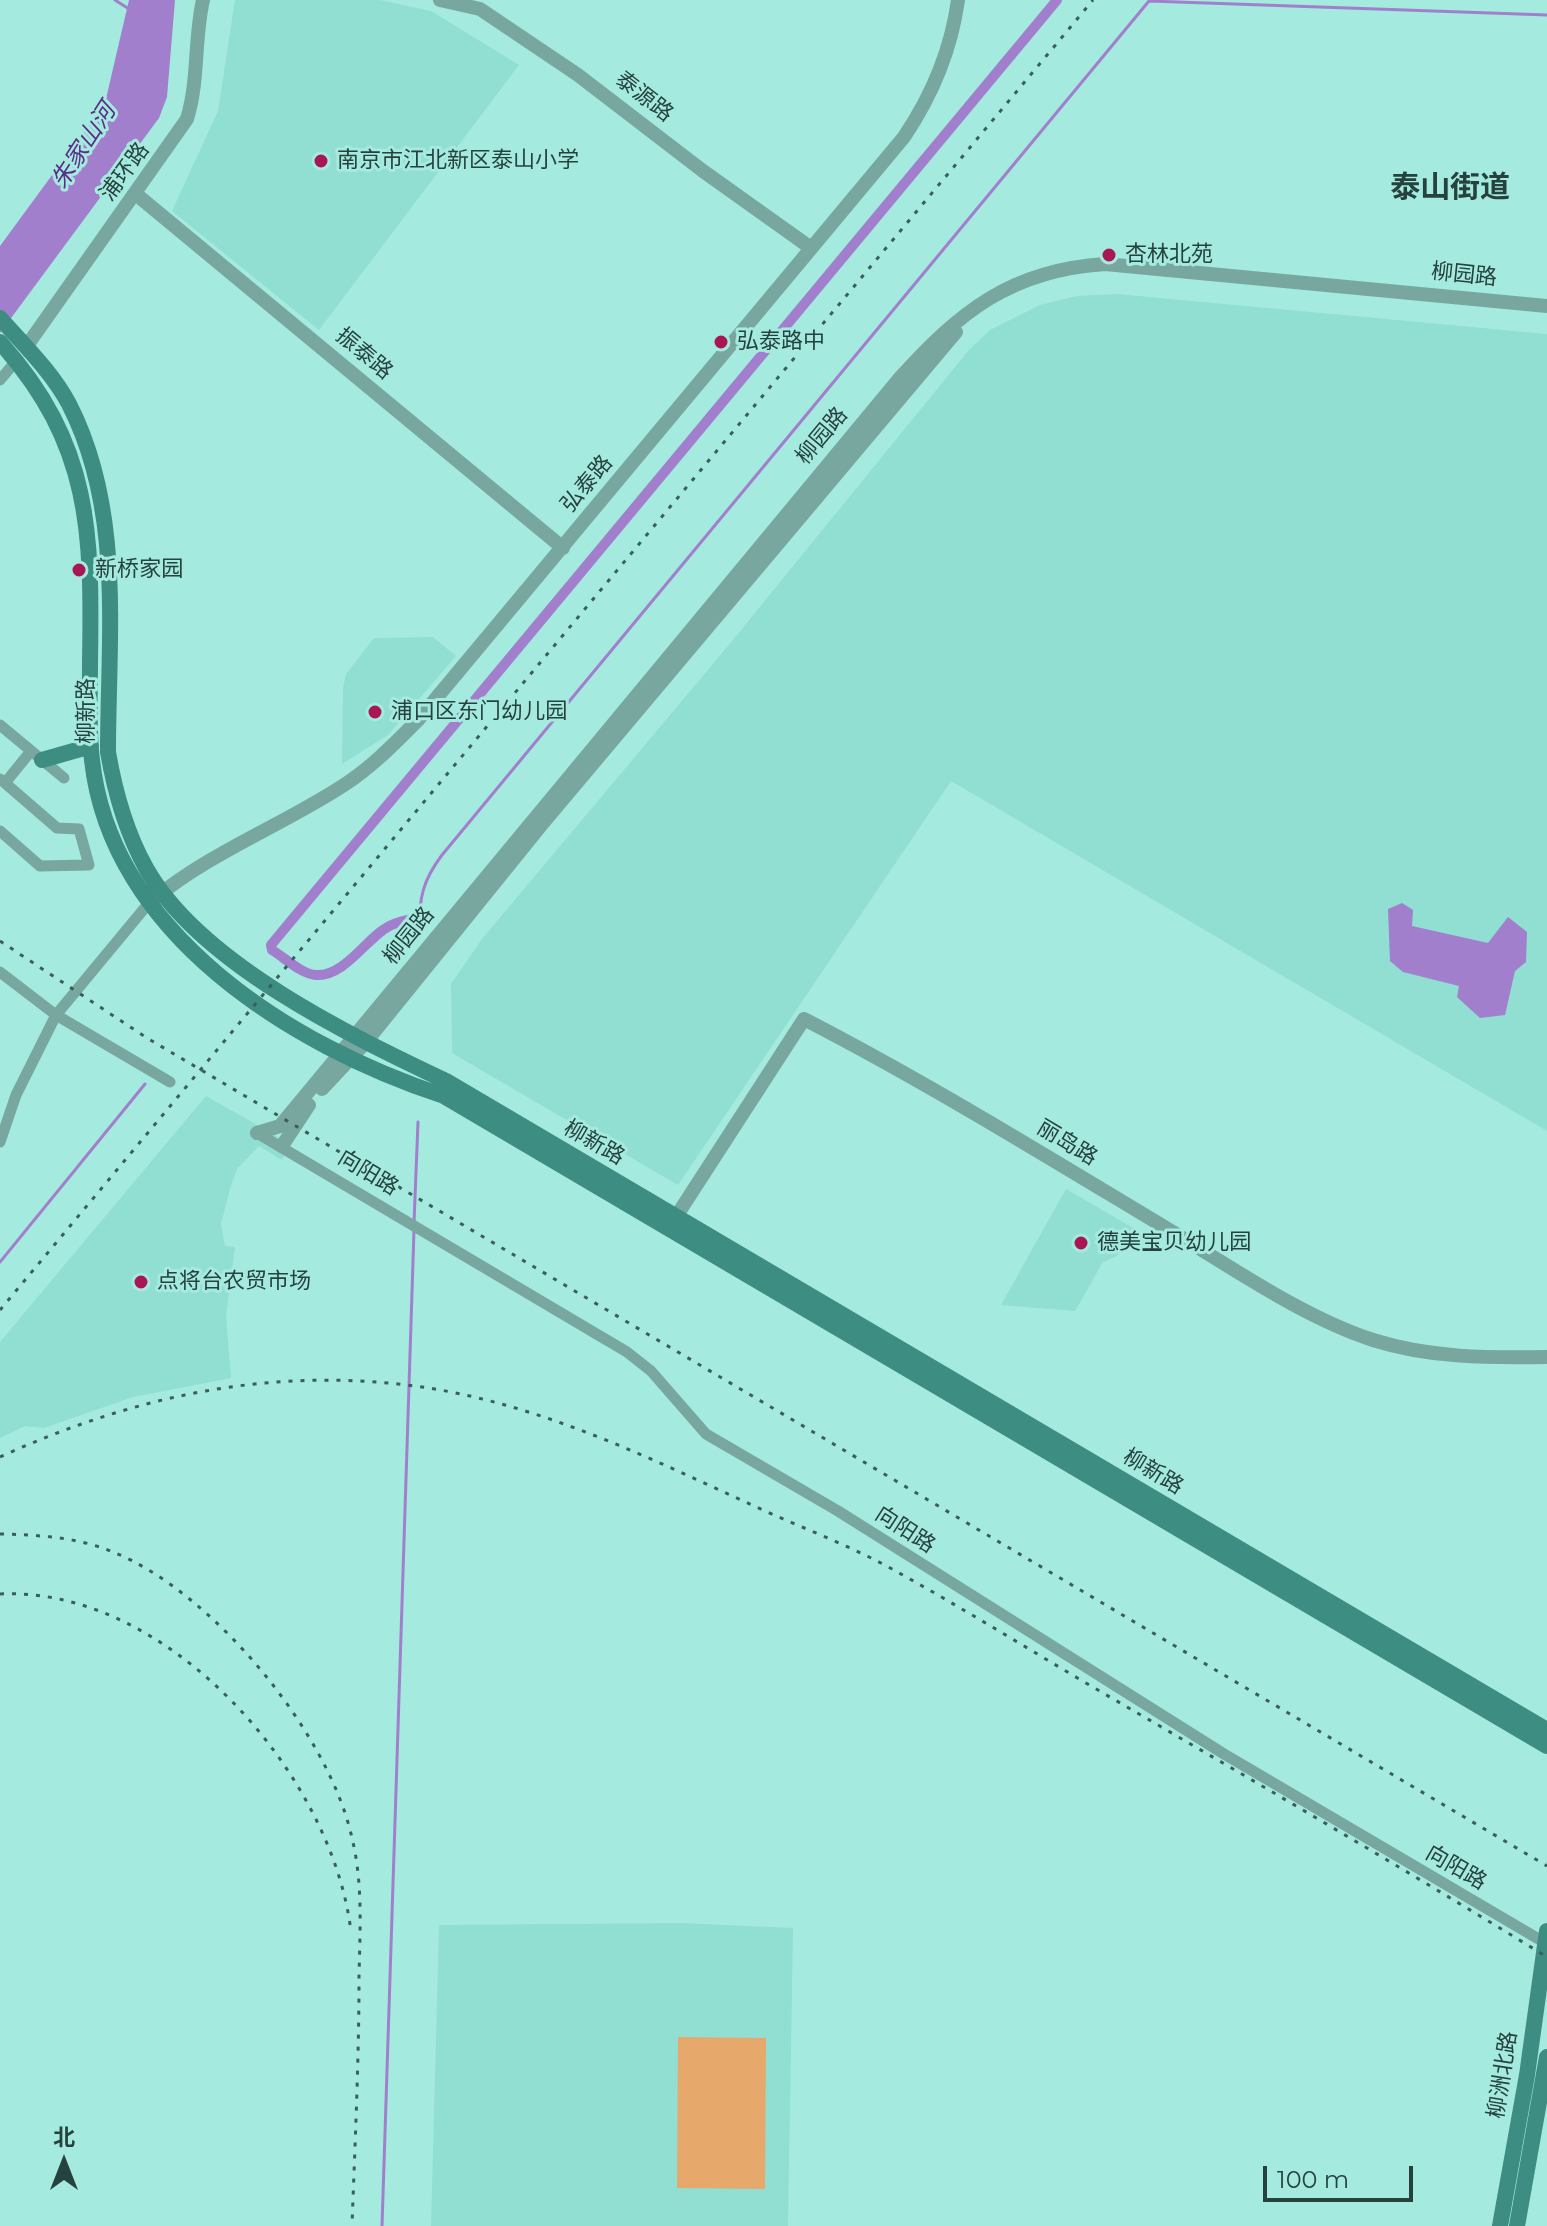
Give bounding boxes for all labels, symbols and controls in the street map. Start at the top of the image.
street label: 泰源路 [610,66,678,128]
water label: 朱家山河 [46,98,122,194]
street label: 浦环路 [95,138,155,206]
place label: 南京市江北新区泰山小学 [337,148,579,174]
marker: 南京市江北新区泰山小学 [312,152,330,170]
district label: 泰山街道 [1390,170,1510,206]
place label: 杏林北苑 [1125,242,1213,268]
marker: 杏林北苑 [1100,246,1118,264]
street label: 柳园路 [1430,258,1498,292]
street label: 振泰路 [330,323,398,385]
place label: 弘泰路中 [737,329,825,355]
marker: 弘泰路中 [712,333,730,351]
street label: 柳园路 [791,402,853,470]
street label: 弘泰路 [556,450,618,518]
place label: 新桥家园 [95,557,183,583]
marker: 新桥家园 [70,561,88,579]
street label: 柳新路 [74,678,100,744]
place label: 浦口区东门幼儿园 [391,699,567,725]
marker: 浦口区东门幼儿园 [366,703,384,721]
street label: 柳园路 [378,902,440,970]
street label: 柳新路 [559,1115,629,1171]
street label: 丽岛路 [1032,1115,1102,1171]
street label: 向阳路 [333,1145,403,1201]
place label: 德美宝贝幼儿园 [1097,1230,1251,1256]
marker: 德美宝贝幼儿园 [1072,1234,1090,1252]
place label: 点将台农贸市场 [157,1269,311,1295]
marker: 点将台农贸市场 [132,1273,150,1291]
street label: 柳新路 [1118,1444,1188,1500]
street label: 向阳路 [870,1501,940,1559]
street label: 向阳路 [1421,1840,1491,1896]
street label: 柳洲北路 [1483,2029,1523,2121]
north arrow [24,2122,104,2202]
text: 北 [53,2124,75,2151]
scale bar [1267,2150,1417,2200]
text: 100 m [1277,2165,1349,2194]

